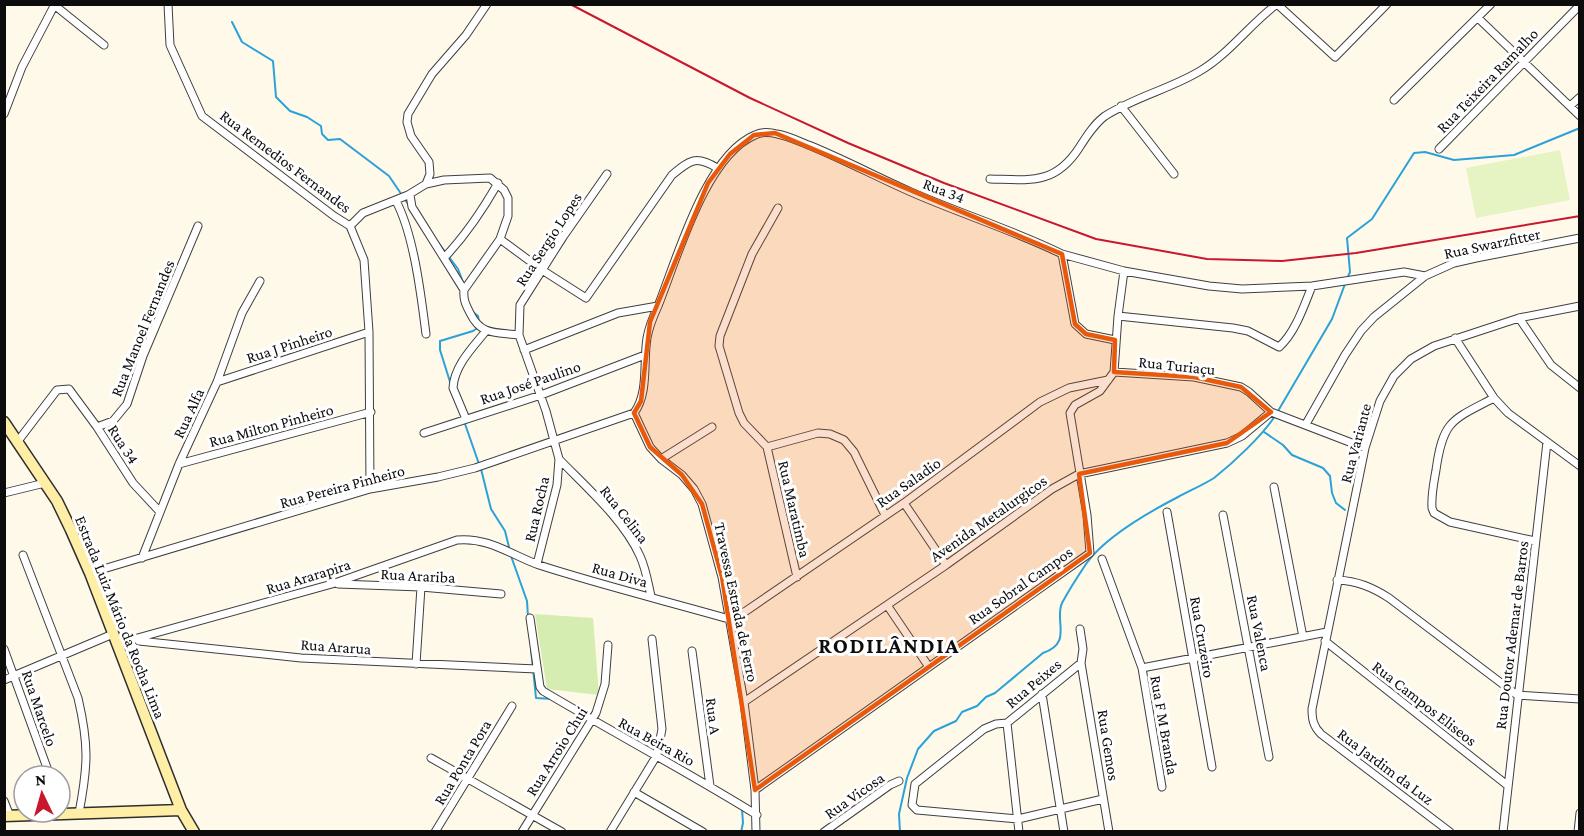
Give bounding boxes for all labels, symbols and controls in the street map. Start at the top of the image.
street label: Rua Teixeira Ramalho [1433,25,1542,136]
street label: Rua Remedios Fernandes [217,107,355,216]
street label: Rua 34 [921,175,967,206]
street label: Rua Sergio Lopes [512,189,586,290]
street label: Rua Swarzfitter [1442,225,1542,262]
street label: Rua Manoel Fernandes [107,258,178,399]
street label: Rua J Pinheiro [244,323,335,367]
street label: Rua Turiaçu [1138,353,1217,379]
street label: Rua José Paulino [478,357,583,409]
street label: Rua Alfa [170,385,208,441]
street label: Rua Milton Pinheiro [207,401,335,450]
street label: Rua Variante [1337,402,1374,485]
street label: Rua 34 [105,421,143,467]
street label: Rua Saladio [873,454,944,511]
street label: Rua Maratimba [775,459,814,560]
street label: Rua Pereira Pinheiro [278,462,406,511]
street label: Avenida Metalurgicos [927,472,1050,566]
street label: Rua Rocha [521,474,552,544]
street label: Rua Celina [597,482,653,547]
street label: Estrada Luiz Mário da Rocha Lima [72,513,169,722]
street label: Travessa Estrada de Ferro [711,521,762,683]
street label: Rua Doutor Ademar de Barros [1491,540,1531,730]
street label: Rua Sobral Campos [965,543,1076,629]
street label: Rua Ararapira [264,555,353,598]
street label: Rua Diva [590,558,650,591]
street label: Rua Arariba [380,565,456,586]
street label: Rua Valenca [1244,594,1275,673]
street label: Rua Cruzeiro [1187,595,1218,679]
district label: RODILÂNDIA [818,633,960,658]
street label: Rua Ararua [300,636,373,657]
street label: Rua Peixes [1002,655,1064,711]
street label: Rua Campos Eliseos [1369,657,1480,750]
street label: Rua Marcelo [19,668,60,748]
street label: Rua F M Branda [1147,674,1182,777]
street label: Rua A [703,697,724,736]
street label: Rua Arroio Chui [522,704,591,799]
street label: Rua Gemos [1094,708,1123,782]
street label: Rua Beira Rio [616,714,698,769]
street label: Rua Ponta Pora [430,716,495,808]
street label: Rua Jardim da Luz [1334,725,1437,809]
north arrow [12,764,72,824]
street label: Rua Vicosa [821,768,888,822]
text: N [35,771,47,788]

